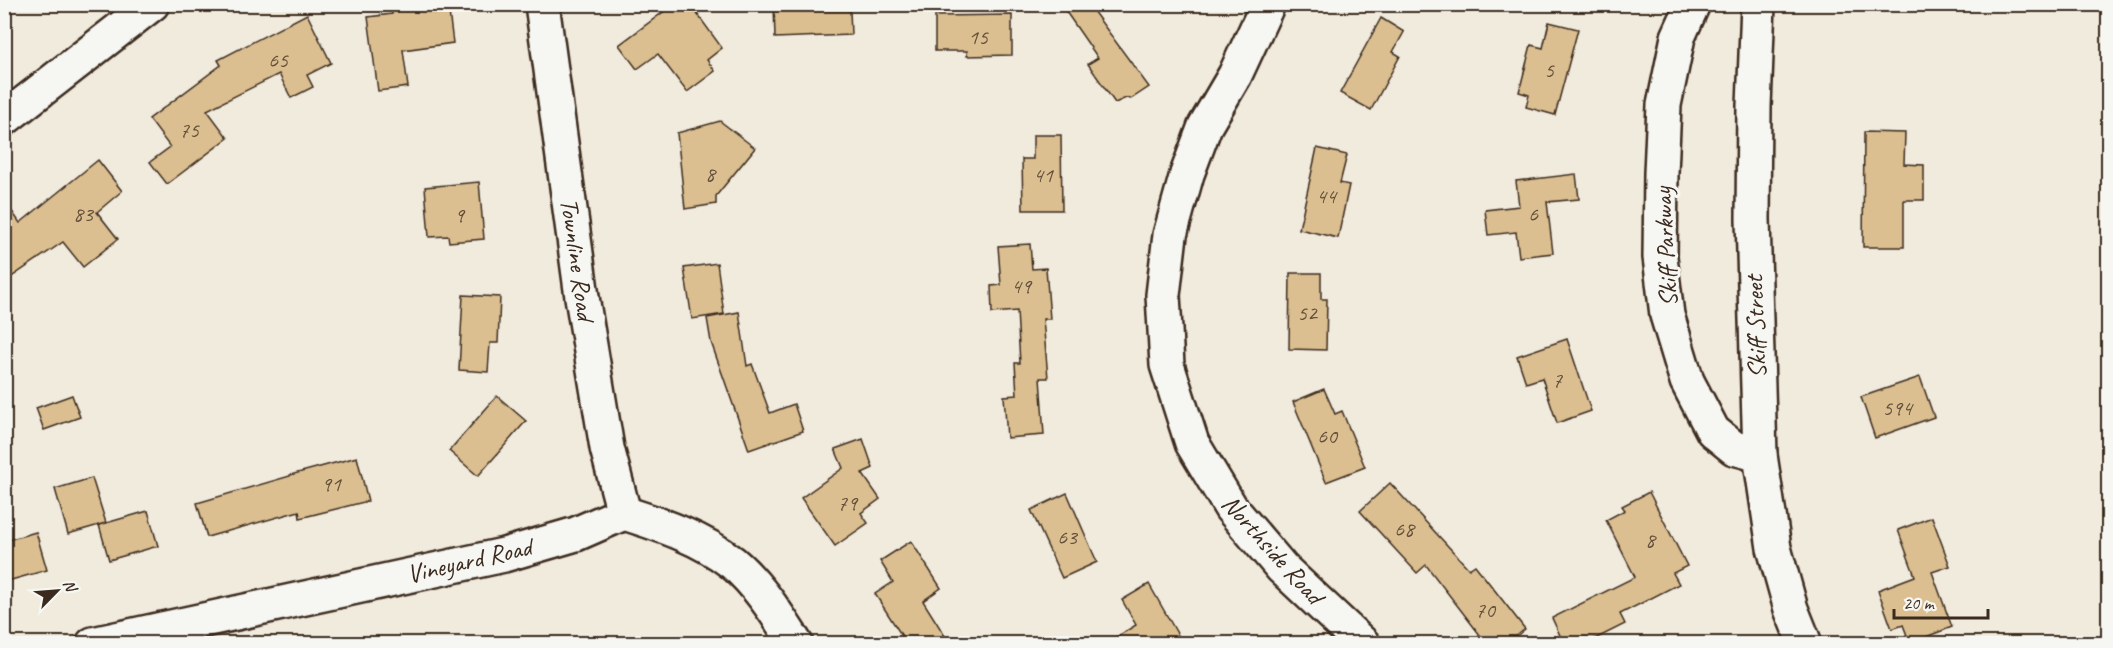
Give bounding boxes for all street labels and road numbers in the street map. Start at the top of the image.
street label: Skiff Parkway [1646,184,1685,308]
street label: Townline Road [553,196,603,326]
street label: Skiff Street [1737,273,1774,379]
street label: Northside Road [1215,487,1333,614]
street label: Vineyard Road [404,529,538,591]

